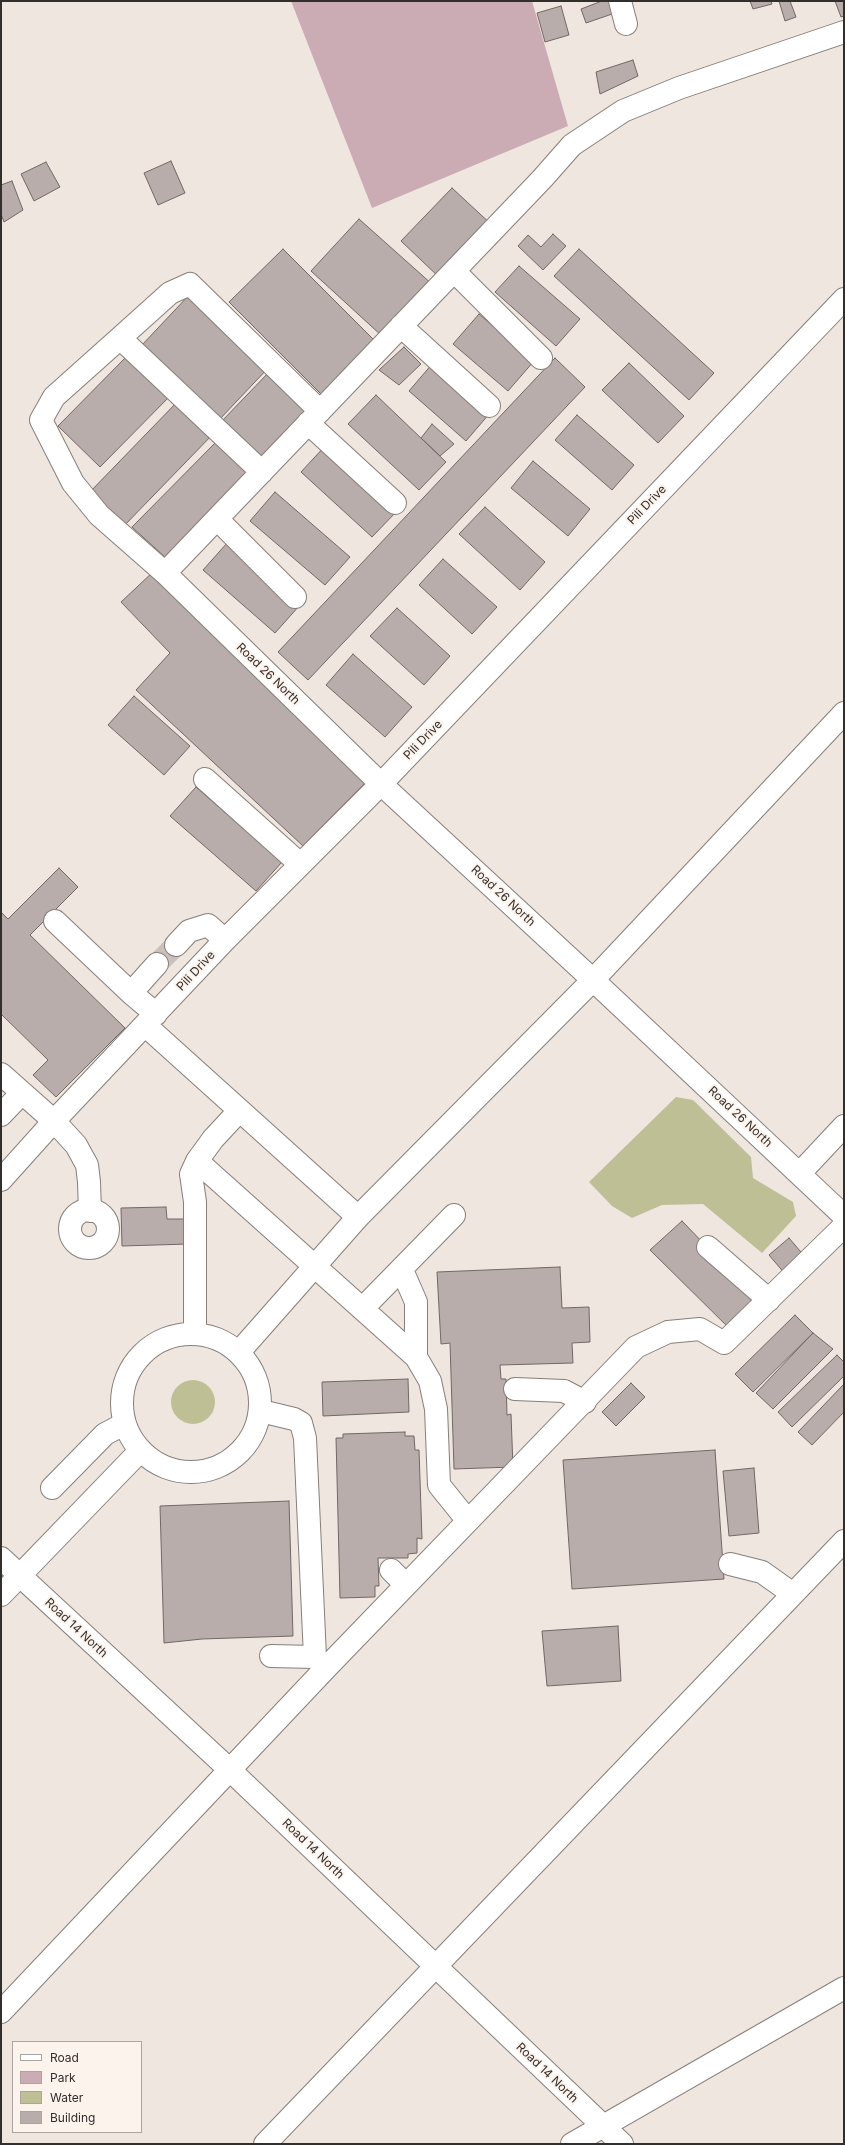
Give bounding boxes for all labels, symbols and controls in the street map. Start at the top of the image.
street label: Pili Drive [625,482,669,528]
street label: Road 26 North [233,640,303,708]
street label: Pili Drive [401,717,445,763]
street label: Road 26 North [468,863,538,929]
street label: Pili Drive [174,948,218,994]
street label: Road 26 North [705,1084,775,1150]
street label: Road 14 North [42,1595,110,1661]
street label: Road 14 North [279,1816,347,1882]
street label: Road 14 North [513,2040,581,2106]
legend [12,2041,142,2133]
text: Road [50,2050,79,2065]
text: Park [50,2070,76,2085]
text: Water [50,2090,83,2105]
text: Building [50,2110,95,2125]

